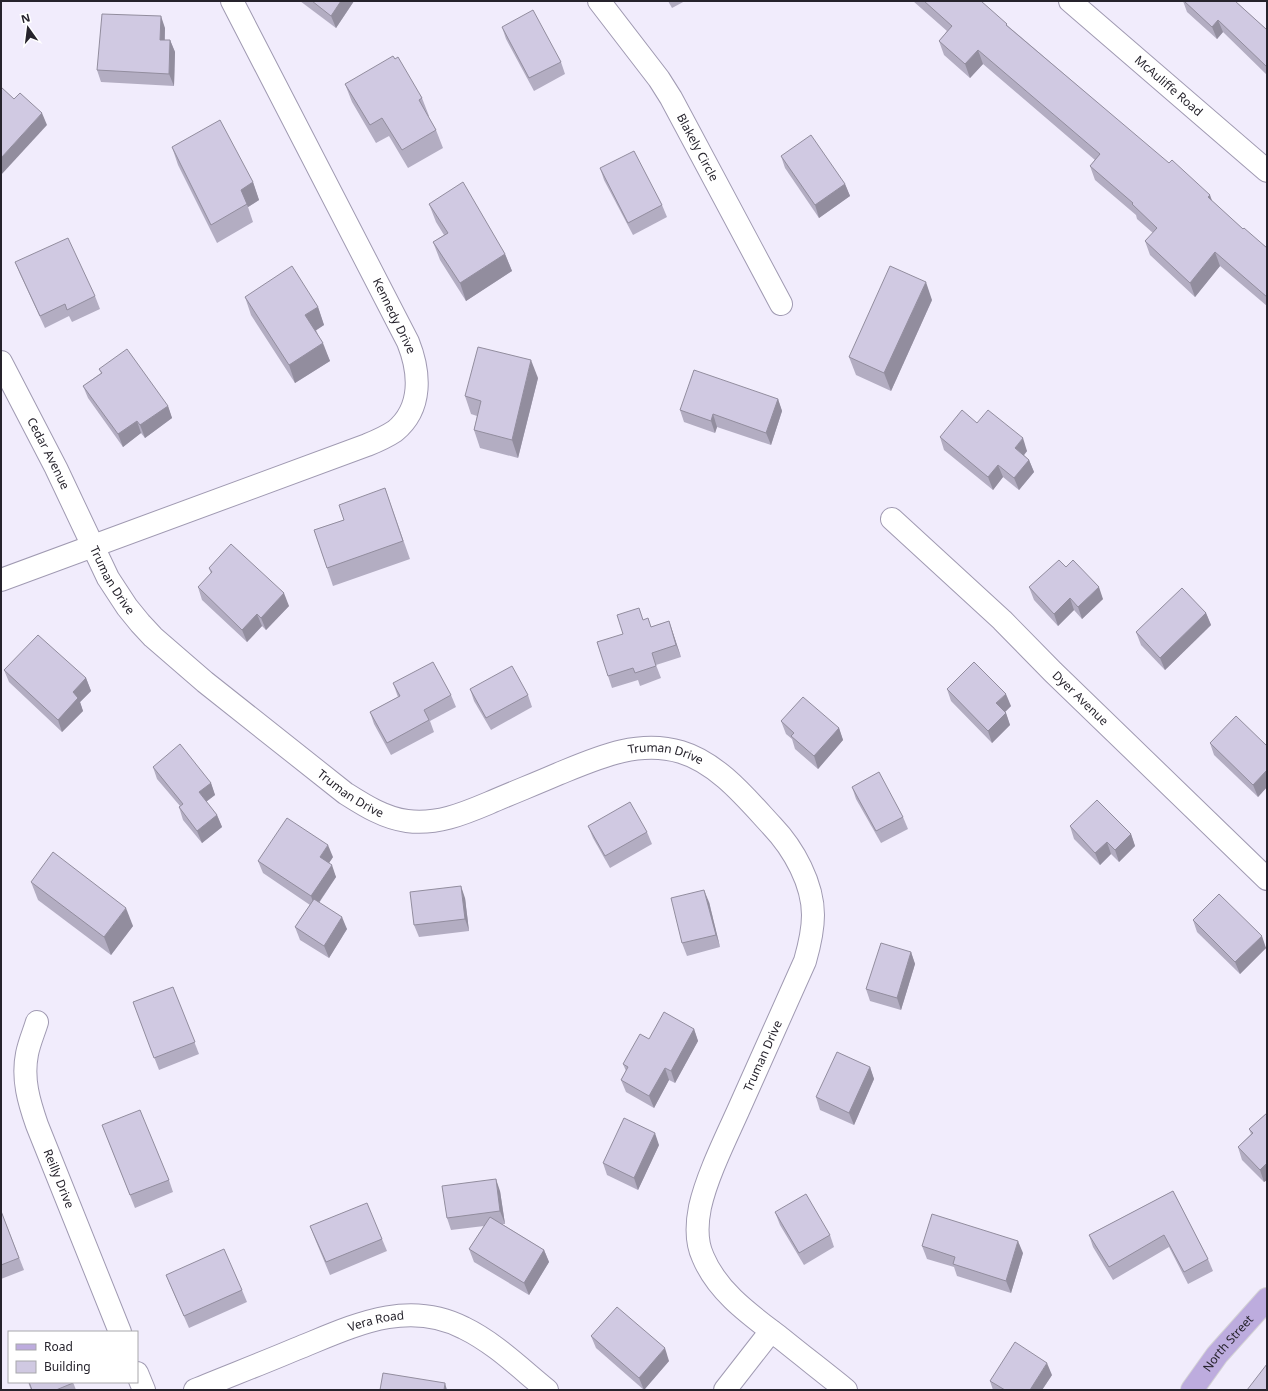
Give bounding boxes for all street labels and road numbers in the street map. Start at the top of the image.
street label: McAuliffe Road [1131,51,1206,120]
street label: Blakely Circle [673,110,723,184]
street label: Kennedy Drive [369,275,420,357]
street label: Cedar Avenue [23,414,74,492]
street label: Truman Drive [86,543,139,618]
street label: Dyer Avenue [1049,667,1112,729]
street label: Truman Drive [627,739,707,768]
street label: Truman Drive [314,765,387,822]
street label: Truman Drive [739,1017,786,1094]
street label: Reilly Drive [39,1146,79,1211]
street label: Vera Road [345,1306,405,1336]
street label: North Street [1199,1311,1257,1375]

